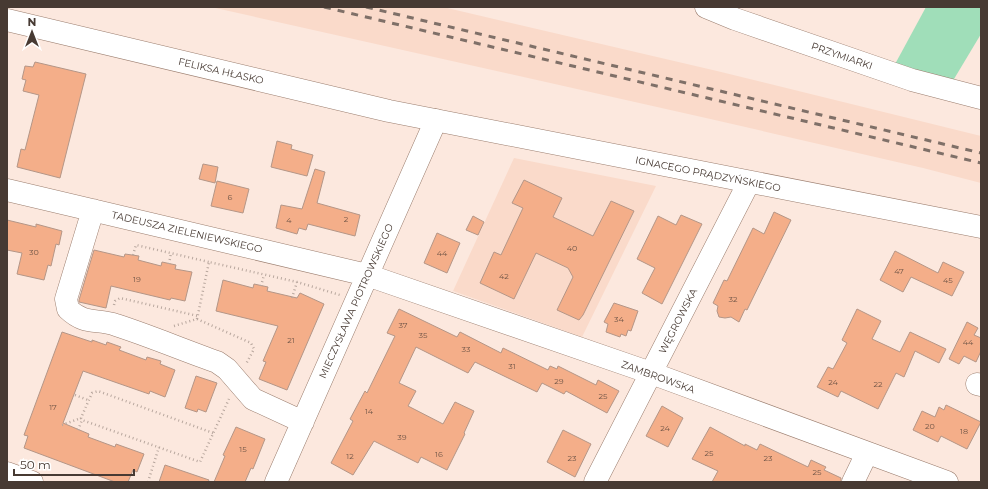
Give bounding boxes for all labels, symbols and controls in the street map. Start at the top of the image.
north arrow [12,12,52,52]
text: N [28,15,36,29]
street label: PRZYMIARKI [810,39,874,73]
street label: FELIKSA HŁASKO [177,55,265,87]
street label: IGNACEGO PRĄDZYŃSKIEGO [634,153,782,195]
house number: 6 [228,192,233,202]
street label: TADEUSZA ZIELENIEWSKIEGO [110,208,264,256]
house number: 2 [344,214,349,224]
house number: 4 [286,215,292,225]
street label: MIECZYSŁAWA PIOTROWSKIEGO [316,222,396,380]
house number: 40 [567,243,577,253]
house number: 30 [29,247,39,257]
house number: 44 [437,248,448,258]
house number: 47 [894,266,904,276]
house number: 42 [499,271,509,281]
house number: 19 [133,274,141,284]
house number: 45 [943,275,953,285]
street label: WĘGROWSKA [656,285,700,356]
house number: 32 [728,294,738,304]
house number: 34 [614,314,625,324]
house number: 37 [398,320,408,330]
house number: 35 [419,330,428,340]
house number: 21 [287,335,295,345]
house number: 44 [963,337,974,347]
house number: 33 [462,344,471,354]
street label: ZAMBROWSKA [619,358,697,397]
house number: 31 [508,361,516,371]
house number: 29 [554,376,564,386]
house number: 24 [828,377,839,387]
house number: 22 [873,379,883,389]
house number: 25 [598,391,608,401]
house number: 17 [49,402,57,412]
house number: 14 [365,406,374,416]
house number: 20 [925,421,935,431]
house number: 24 [660,423,671,433]
house number: 18 [960,426,968,436]
house number: 39 [397,432,407,442]
house number: 15 [239,444,247,454]
house number: 25 [704,448,714,458]
house number: 16 [435,449,443,459]
scale bar [14,451,134,477]
house number: 12 [346,451,354,461]
house number: 23 [567,453,577,463]
house number: 23 [763,453,773,463]
text: 50 m [20,457,51,472]
house number: 25 [812,467,822,477]

